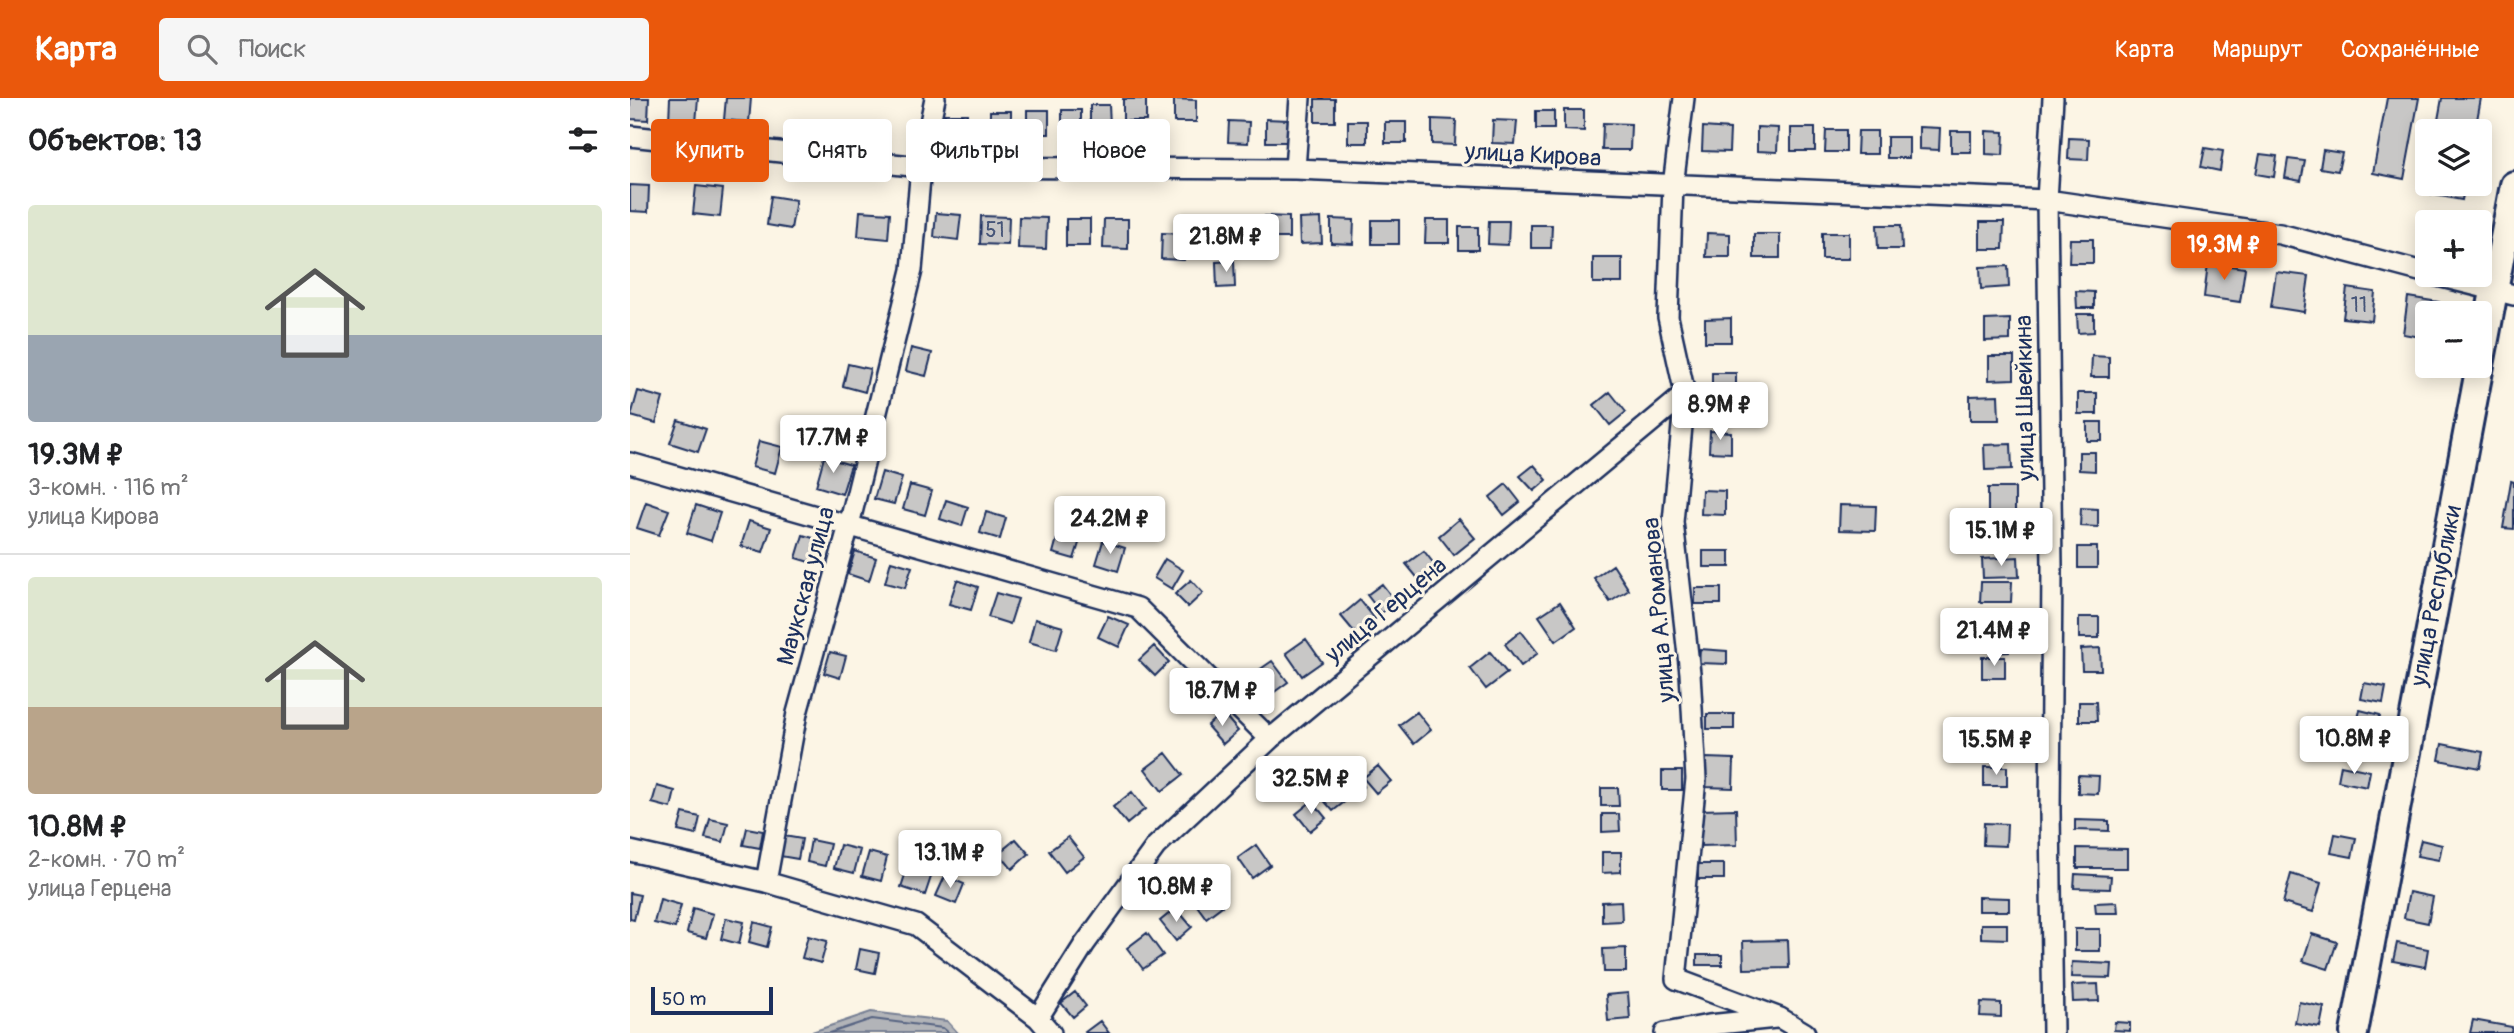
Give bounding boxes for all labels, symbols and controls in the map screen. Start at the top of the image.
search box [159,18,649,81]
text: Карта [35,29,117,70]
icon: search [183,30,221,68]
text: Поиск [239,33,307,65]
text: Карта [2115,35,2174,64]
text: Маршрут [2212,35,2303,64]
text: Сохранённые [2341,35,2479,64]
chip: Купить [651,119,769,182]
chip: Снять [783,119,892,182]
chip: Фильтры [906,119,1043,182]
chip: Новое [1057,119,1170,182]
map controls [2415,119,2492,378]
button: layers [2415,119,2492,196]
icon: filters [564,121,602,159]
text: Объектов: 13 [28,122,202,159]
street label: улица Кирова [1463,137,1602,173]
button: + [2415,210,2492,287]
pin: 21.8M ₽ [1161,214,1291,274]
house number: 51 [985,217,1005,244]
text: 21.8M ₽ [1189,222,1263,251]
pin: 19.3M ₽ [2159,222,2289,282]
text: 19.3M ₽ [2187,230,2261,259]
icon: home [252,250,378,376]
house number: 11 [2351,292,2367,319]
button: − [2415,301,2492,378]
street label: улица Швейкина [2009,315,2041,482]
pin: 8.9M ₽ [1663,382,1777,442]
text: 8.9M ₽ [1688,390,1752,419]
pin: 17.7M ₽ [768,416,898,475]
text: 17.7M ₽ [796,423,870,452]
text: 19.3M ₽ [28,436,125,473]
text: 3-комн. · 116 m² [28,473,189,502]
pin: 24.2M ₽ [1045,496,1175,556]
text: улица Кирова [28,502,159,531]
street label: Маукская улица [771,503,841,669]
street label: улица Республики [2404,503,2468,690]
text: 24.2M ₽ [1070,504,1150,533]
pin: 15.1M ₽ [1936,508,2066,568]
street label: улица А.Романова [1636,516,1682,705]
text: 15.1M ₽ [1966,516,2036,545]
street label: улица Герцена [1319,551,1453,670]
pin: 21.4M ₽ [1929,608,2059,668]
text: 21.4M ₽ [1956,616,2032,645]
icon: home [252,622,378,748]
pin: 18.7M ₽ [1157,668,1287,728]
text: 18.7M ₽ [1185,676,1259,705]
pin: 10.8M ₽ [2289,716,2419,776]
pin: 15.5M ₽ [1931,718,2061,777]
text: 10.8M ₽ [2316,724,2392,753]
text: 15.5M ₽ [1959,725,2033,754]
pin: 32.5M ₽ [1246,756,1376,816]
text: 32.5M ₽ [1272,764,1350,793]
text: 10.8M ₽ [28,808,128,845]
pin: 13.1M ₽ [885,830,1015,890]
text: 13.1M ₽ [914,838,986,867]
text: 2-комн. · 70 m² [28,845,185,874]
pin: 10.8M ₽ [1111,864,1241,924]
text: 10.8M ₽ [1138,872,1214,901]
text: улица Герцена [28,874,171,903]
scale bar [651,984,774,1016]
text: 50 m [662,987,706,1011]

